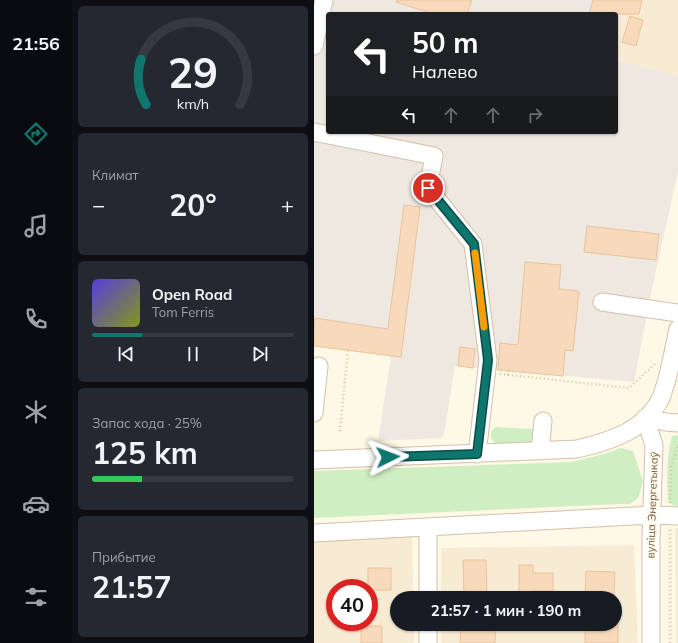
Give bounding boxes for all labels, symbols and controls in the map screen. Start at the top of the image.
text: 50 m [412,25,478,60]
icon: left [346,28,398,80]
text: 21:56 [12,32,60,55]
text: 29 [168,46,218,98]
text: Налево [412,60,478,83]
text: km/h [177,94,209,112]
icon: left [398,104,420,126]
icon: ahead [440,104,462,126]
icon: ahead [482,104,504,126]
icon: right [524,104,546,126]
icon: directions [22,120,50,148]
text: Климат [92,167,139,183]
pin [411,171,445,205]
icon: arrive [417,177,439,199]
text: 20° [169,186,217,224]
text: − [92,191,105,219]
text: + [281,191,294,219]
icon: music [22,212,50,240]
text: Open Road [152,285,232,304]
text: Tom Ferris [152,304,214,320]
icon: phone [22,305,50,333]
icon: previous [115,343,137,365]
icon: pause [182,343,204,365]
icon: next [249,343,271,365]
icon: climate [22,398,50,426]
text: Запас хода · 25% [92,415,202,431]
text: 125 km [92,434,198,472]
position arrow [367,436,409,478]
street label: вуліца Энергетыкаў [643,451,661,559]
icon: car [22,490,50,518]
text: Прибытие [92,549,156,565]
text: 21:57 [92,568,171,606]
speed limit sign: 40 [326,579,378,631]
icon: filters [22,583,50,611]
text: 21:57 · 1 мин · 190 m [431,601,581,620]

